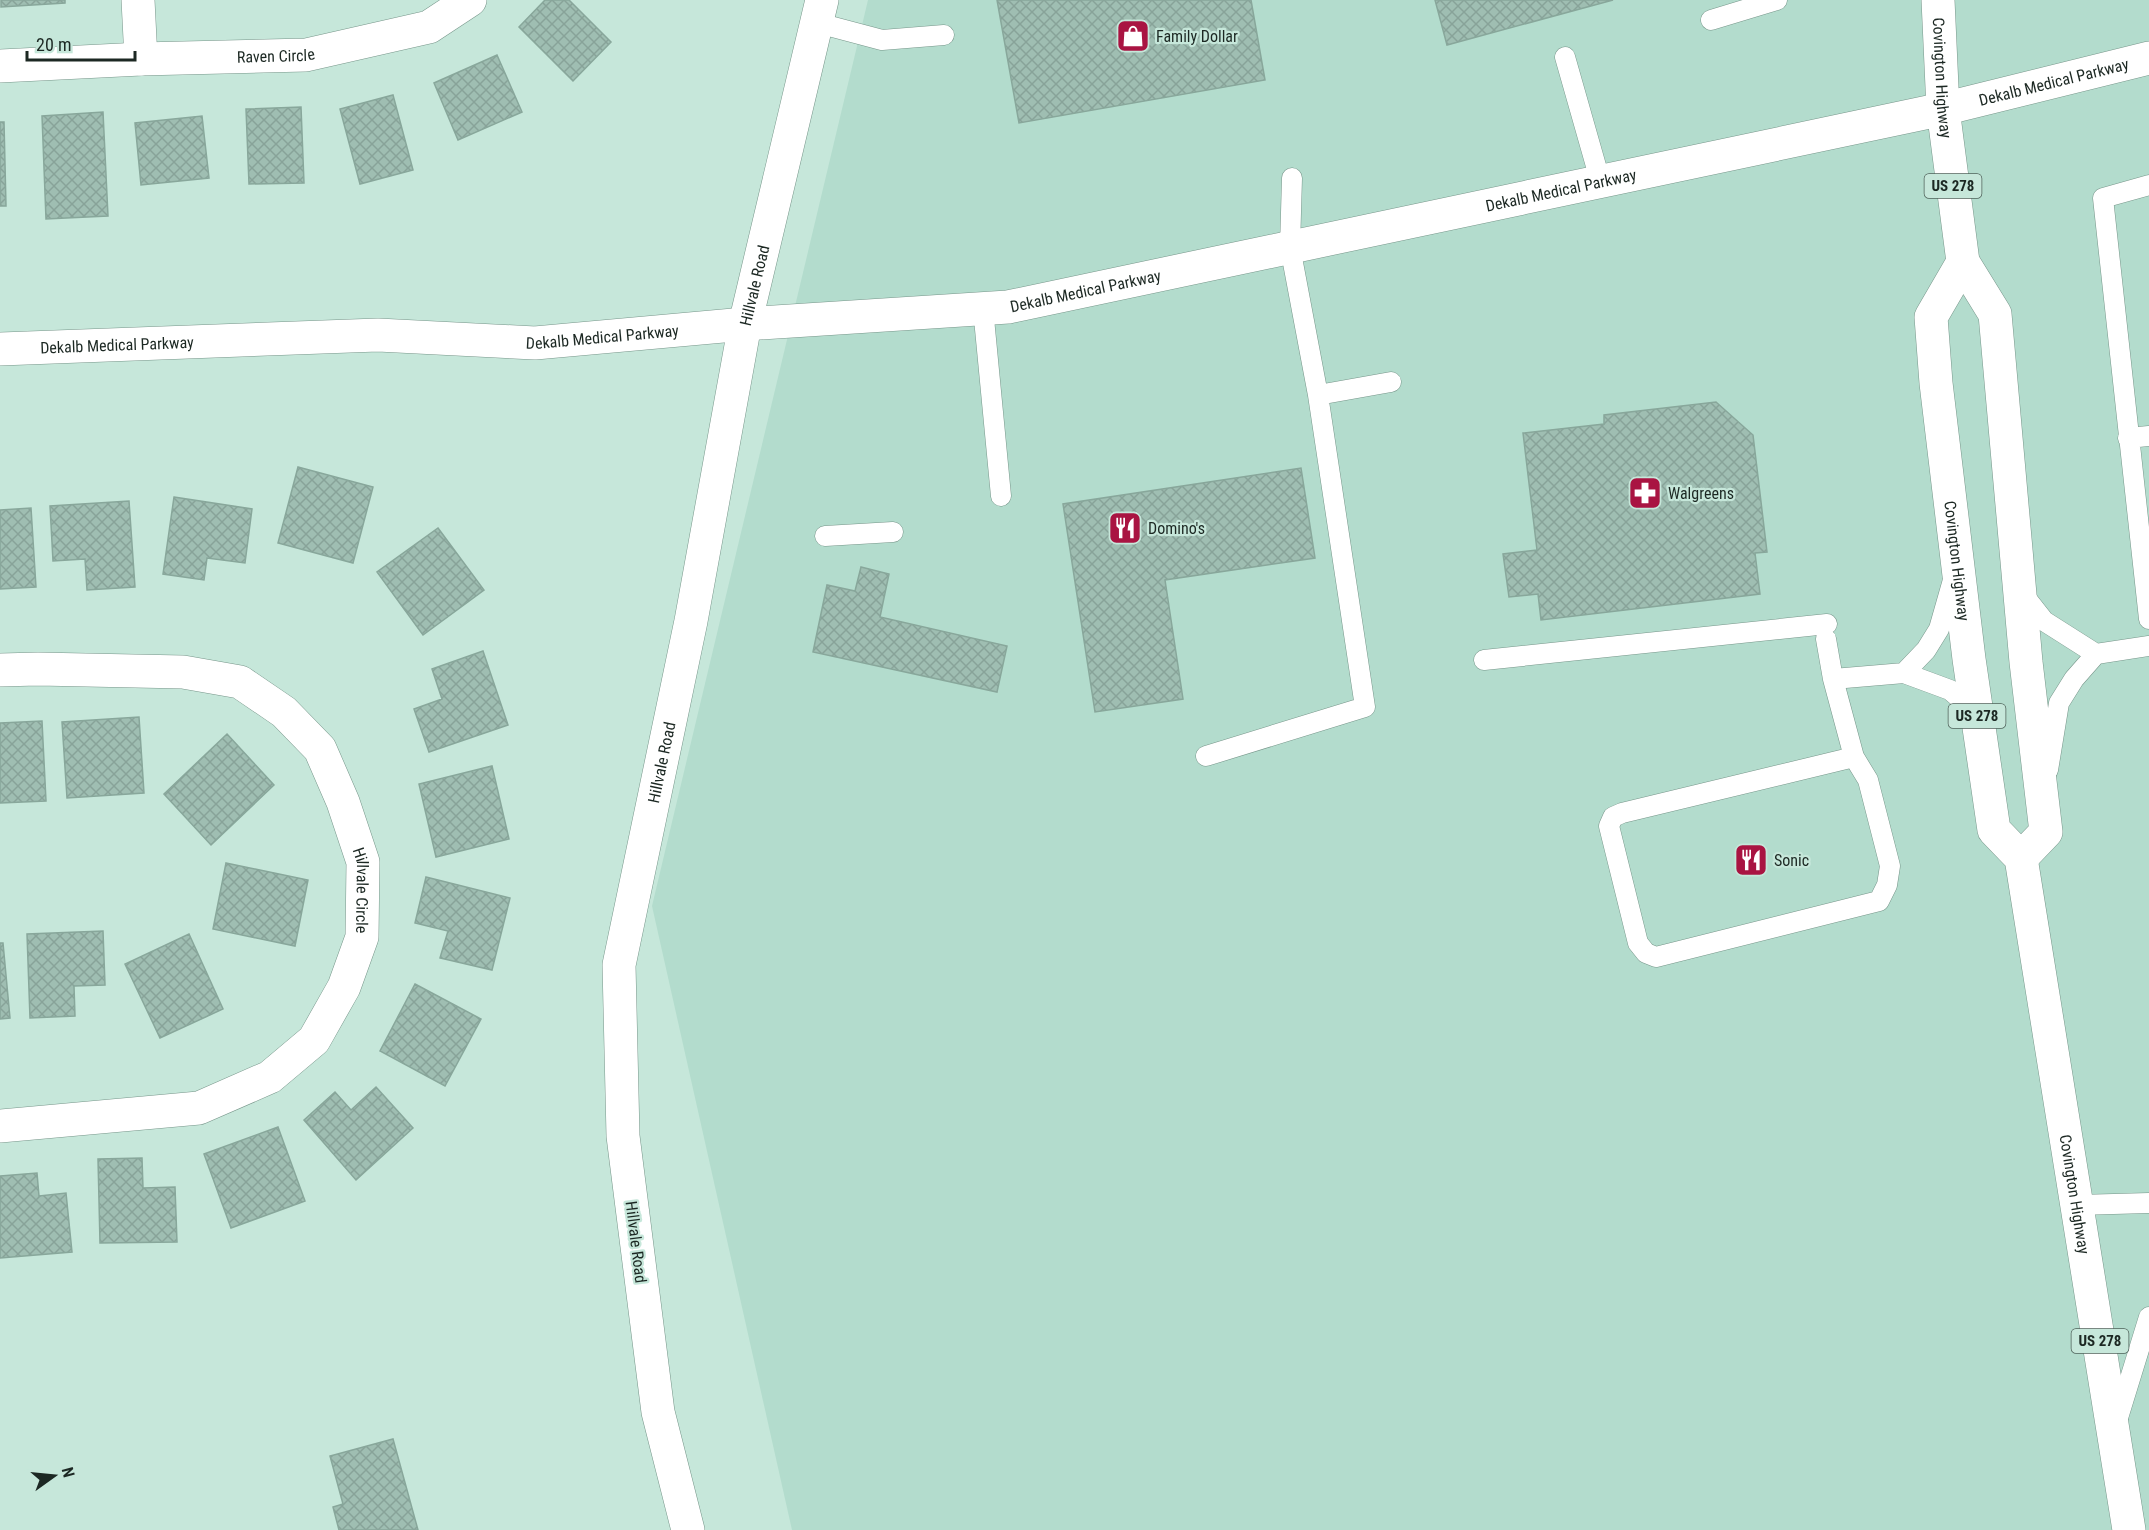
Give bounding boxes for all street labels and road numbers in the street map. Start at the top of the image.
street label: Covington Highway [1929,17,1956,140]
street label: Raven Circle [237,44,317,66]
street label: Dekalb Medical Parkway [1977,54,2131,109]
street label: Dekalb Medical Parkway [1484,165,1638,215]
road number: US 278 [1924,174,1982,198]
street label: Hillvale Road [735,243,773,328]
street label: Dekalb Medical Parkway [1008,265,1163,316]
street label: Dekalb Medical Parkway [525,321,680,352]
street label: Dekalb Medical Parkway [40,332,194,357]
street label: Covington Highway [1941,500,1974,622]
road number: US 278 [1948,704,2006,728]
street label: Hillvale Road [644,720,679,805]
street label: Hillvale Circle [349,845,373,933]
street label: Covington Highway [2056,1133,2094,1256]
street label: Hillvale Road [622,1200,650,1284]
road number: US 278 [2072,1329,2128,1353]

